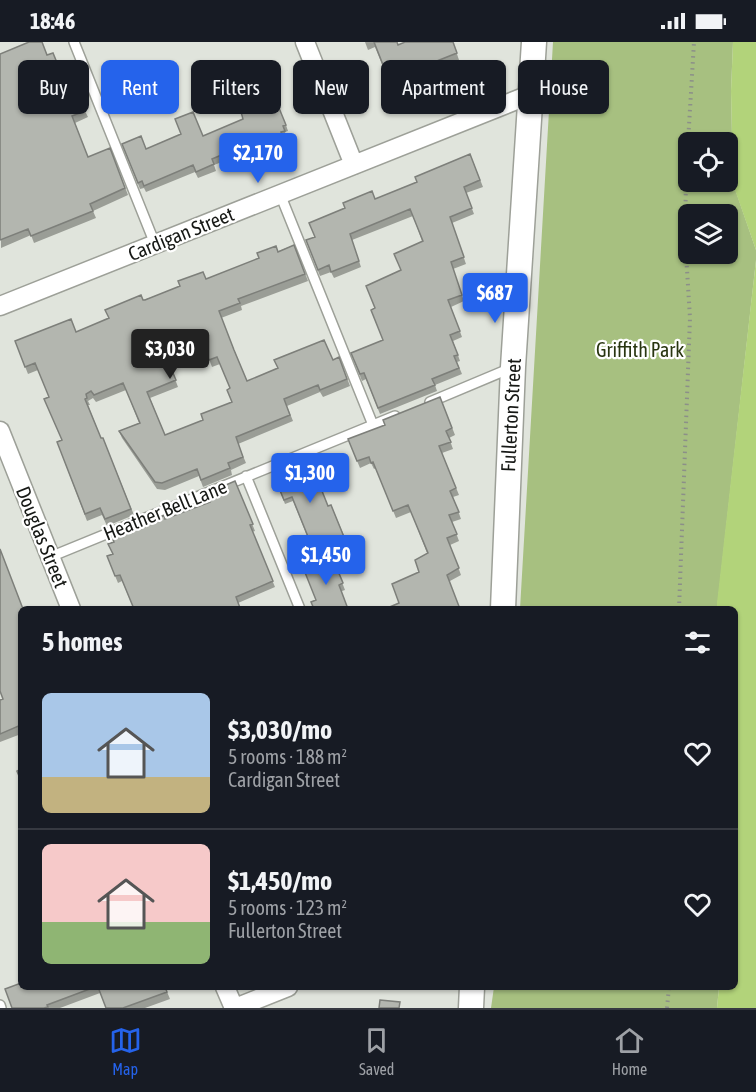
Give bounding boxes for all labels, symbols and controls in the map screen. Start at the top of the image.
text: 18:46 [30,8,75,34]
chip: Buy [18,60,89,114]
chip: Rent [101,60,179,114]
chip: Filters [191,60,281,114]
chip: New [293,60,369,114]
chip: Apartment [381,60,506,114]
chip: House [518,60,609,114]
map controls [678,132,738,264]
button: locate [678,132,738,192]
pin: $2,170 [209,133,307,184]
text: $2,170 [233,141,283,164]
street label: Cardigan Street [125,202,237,265]
button: layers [678,204,738,264]
pin: $687 [459,273,531,324]
text: $687 [477,281,513,304]
pin: $3,030 [121,329,219,380]
text: $3,030 [145,337,195,360]
park label: Griffith Park [596,338,684,361]
street label: Fullerton Street [496,357,525,472]
pin: $1,300 [261,453,359,504]
text: $1,300 [285,461,335,484]
street label: Heather Bell Lane [100,474,230,545]
street label: Douglas Street [12,483,73,591]
pin: $1,450 [277,535,375,586]
text: $1,450 [301,543,351,566]
icon: filters [681,626,714,659]
text: 5 homes [42,627,122,657]
text: $3,030/mo [228,715,332,745]
icon: home [90,717,162,789]
icon: heart [681,737,714,770]
text: 5 rooms · 188 m² [228,745,347,768]
text: Cardigan Street [228,768,340,791]
text: $1,450/mo [228,866,332,896]
icon: home [90,868,162,940]
icon: heart [681,888,714,921]
text: 5 rooms · 123 m² [228,896,347,919]
text: Fullerton Street [228,919,342,942]
tab: Map [109,1024,142,1078]
tab: Saved [359,1024,394,1078]
tab: Home [612,1024,647,1078]

